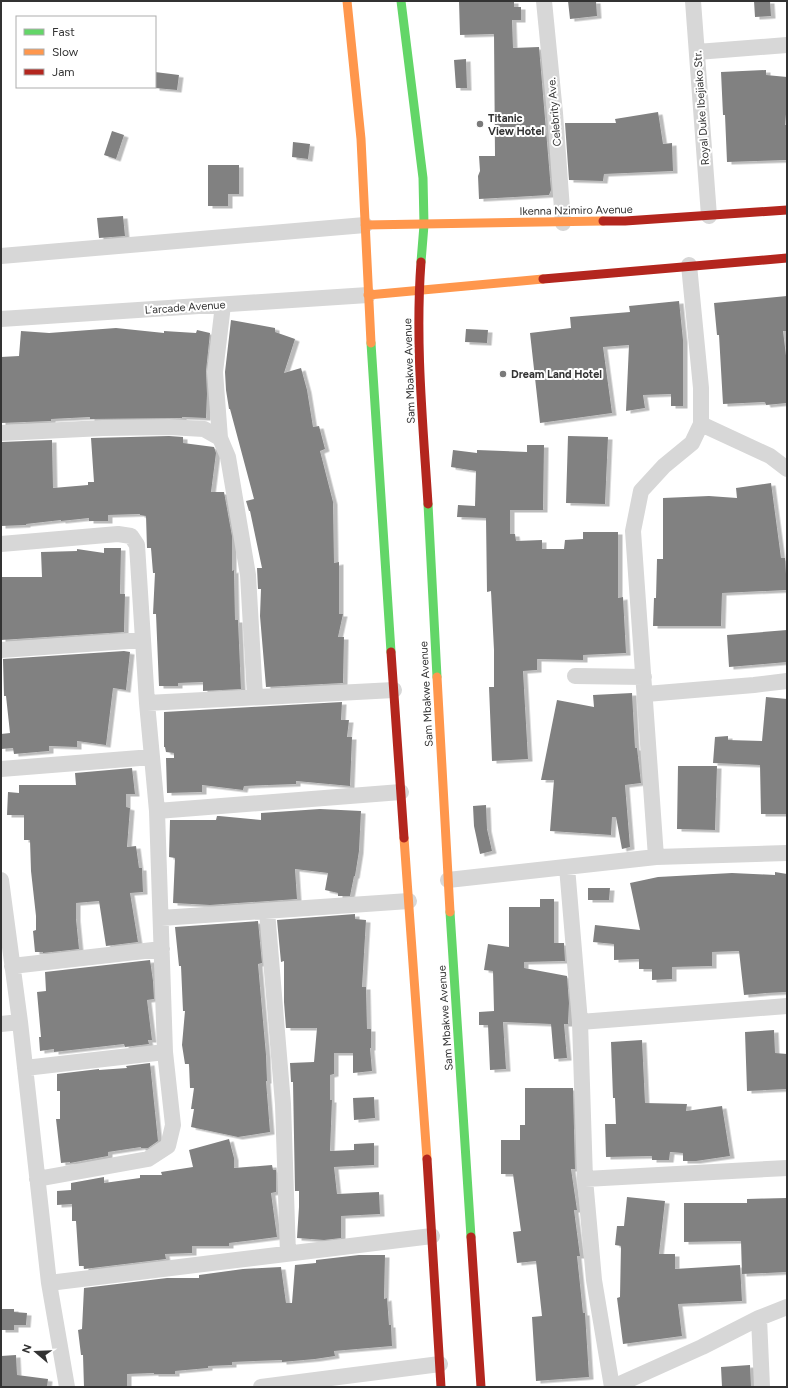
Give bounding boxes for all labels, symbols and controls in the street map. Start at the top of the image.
legend [16,16,156,88]
text: Fast [52,25,75,39]
text: Slow [52,45,79,59]
street label: Royal Duke Ibejiako Str. [691,50,712,166]
text: Jam [52,65,75,79]
street label: Celebrity Ave. [545,77,564,147]
place label: Titanic View Hotel [488,112,545,138]
marker: Titanic View Hotel [475,119,485,129]
street label: Ikenna Nzimiro Avenue [519,203,633,218]
street label: L’arcade Avenue [144,298,226,317]
street label: Sam Mbakwe Avenue [401,318,418,424]
place label: Dream Land Hotel [511,368,602,381]
marker: Dream Land Hotel [498,369,508,379]
street label: Sam Mbakwe Avenue [417,641,436,747]
street label: Sam Mbakwe Avenue [435,965,456,1071]
north arrow [16,1332,56,1372]
text: N [19,1343,35,1355]

